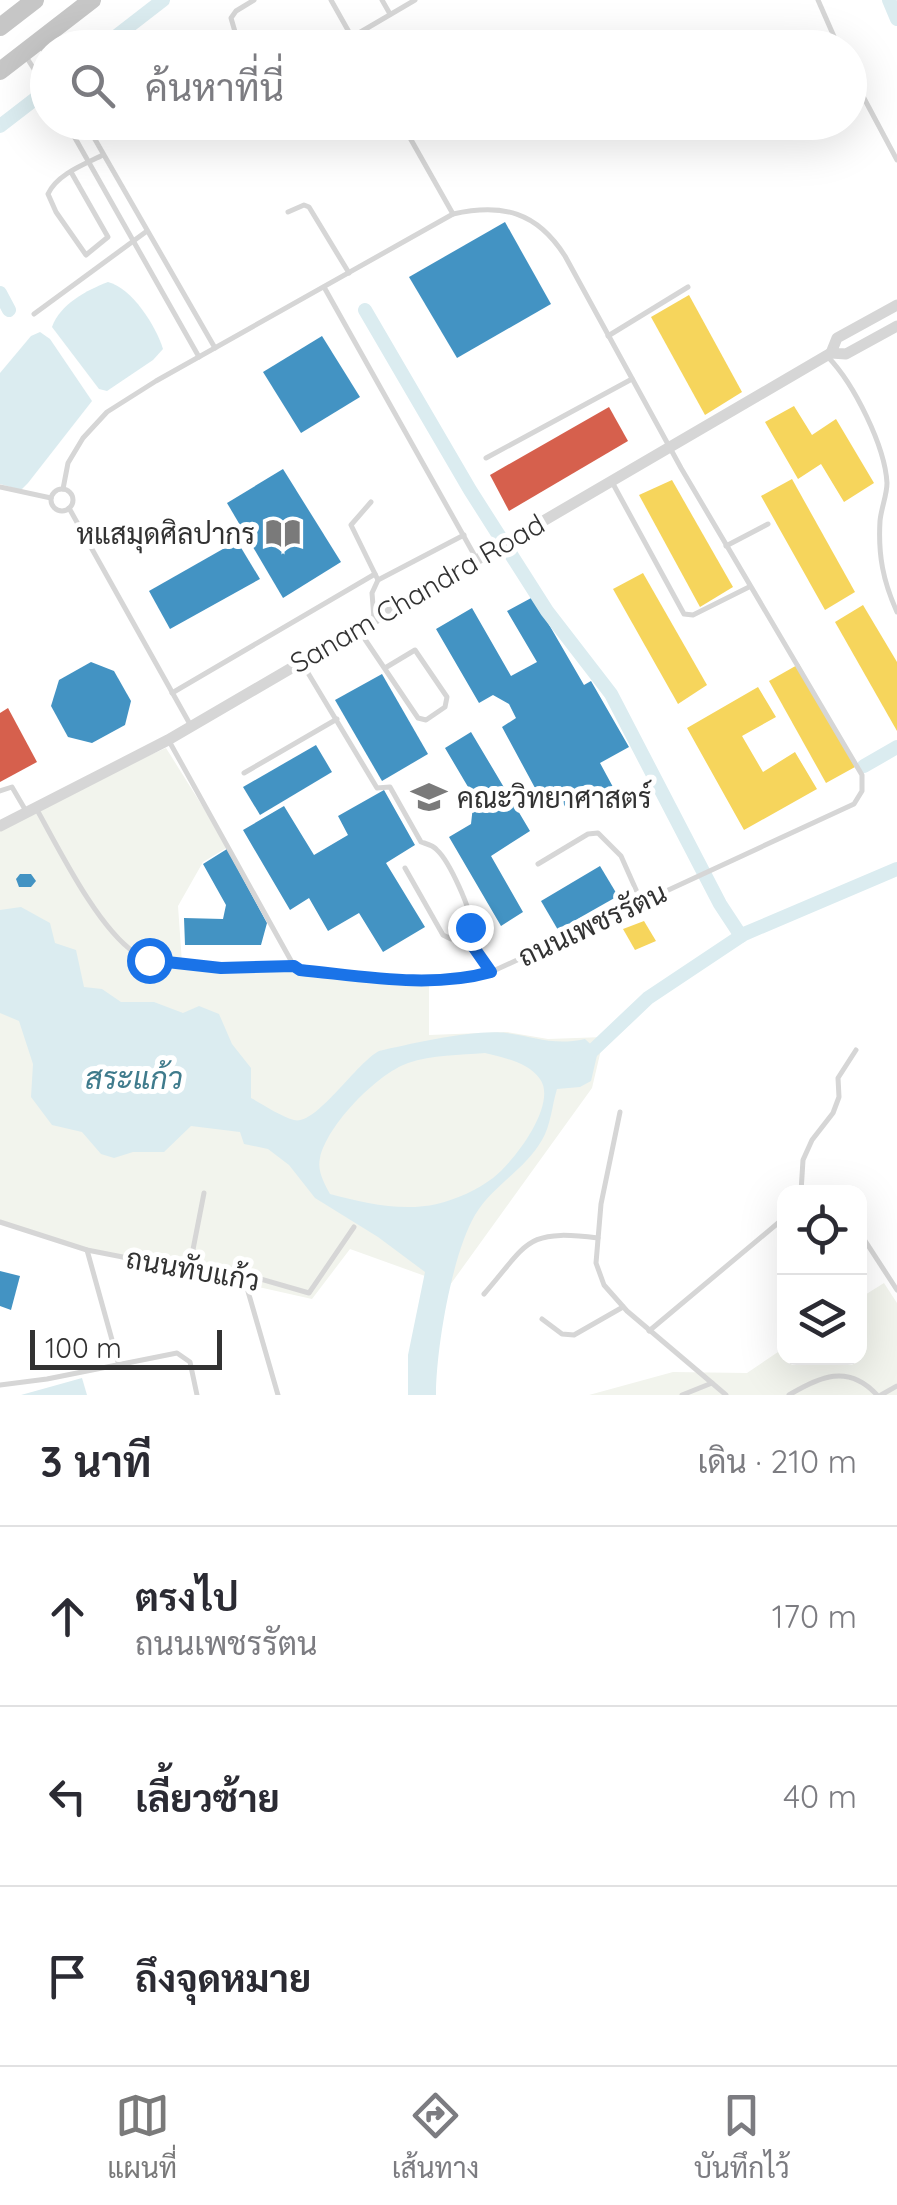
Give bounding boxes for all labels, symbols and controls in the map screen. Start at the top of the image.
search box [30,30,867,140]
icon: search [65,58,120,113]
text: ค้นหาที่นี่ [145,63,284,111]
street label: Sanam Chandra Road [284,506,550,680]
library icon: หแสมุดศิลปากร [264,514,302,552]
place label: หแสมุดศิลปากร [76,516,255,554]
school or university icon: คณะวิทยาศาสตร์ [410,778,448,816]
place label: คณะวิทยาศาสตร์ [457,779,652,815]
street label: ถนนเพชรรัตน [512,874,672,974]
route end [448,905,494,951]
route start [127,938,173,984]
water label: สระแก้ว [85,1059,183,1097]
map controls [777,1185,867,1365]
button: locate [777,1185,867,1275]
street label: ถนนทับแก้ว [123,1240,263,1298]
button: layers [777,1275,867,1365]
scale bar [30,1325,222,1370]
text: 100 m [45,1330,122,1365]
text: 3 นาที [40,1435,152,1488]
text: เดิน · 210 m [698,1441,857,1481]
text: ตรงไป [135,1573,239,1621]
icon: ahead [40,1589,95,1644]
text: 170 m [772,1596,857,1636]
text: ถนนเพชรรัตน [135,1623,318,1663]
icon: left [40,1769,95,1824]
text: เลี้ยวซ้าย [135,1774,280,1822]
text: 40 m [783,1776,857,1816]
icon: arrive [40,1949,95,2004]
text: ถึงจุดหมาย [135,1954,311,2002]
tab: แผนที่ [107,2088,177,2185]
tab: เส้นทาง [392,2088,479,2185]
tab: บันทึกไว้ [694,2088,790,2185]

